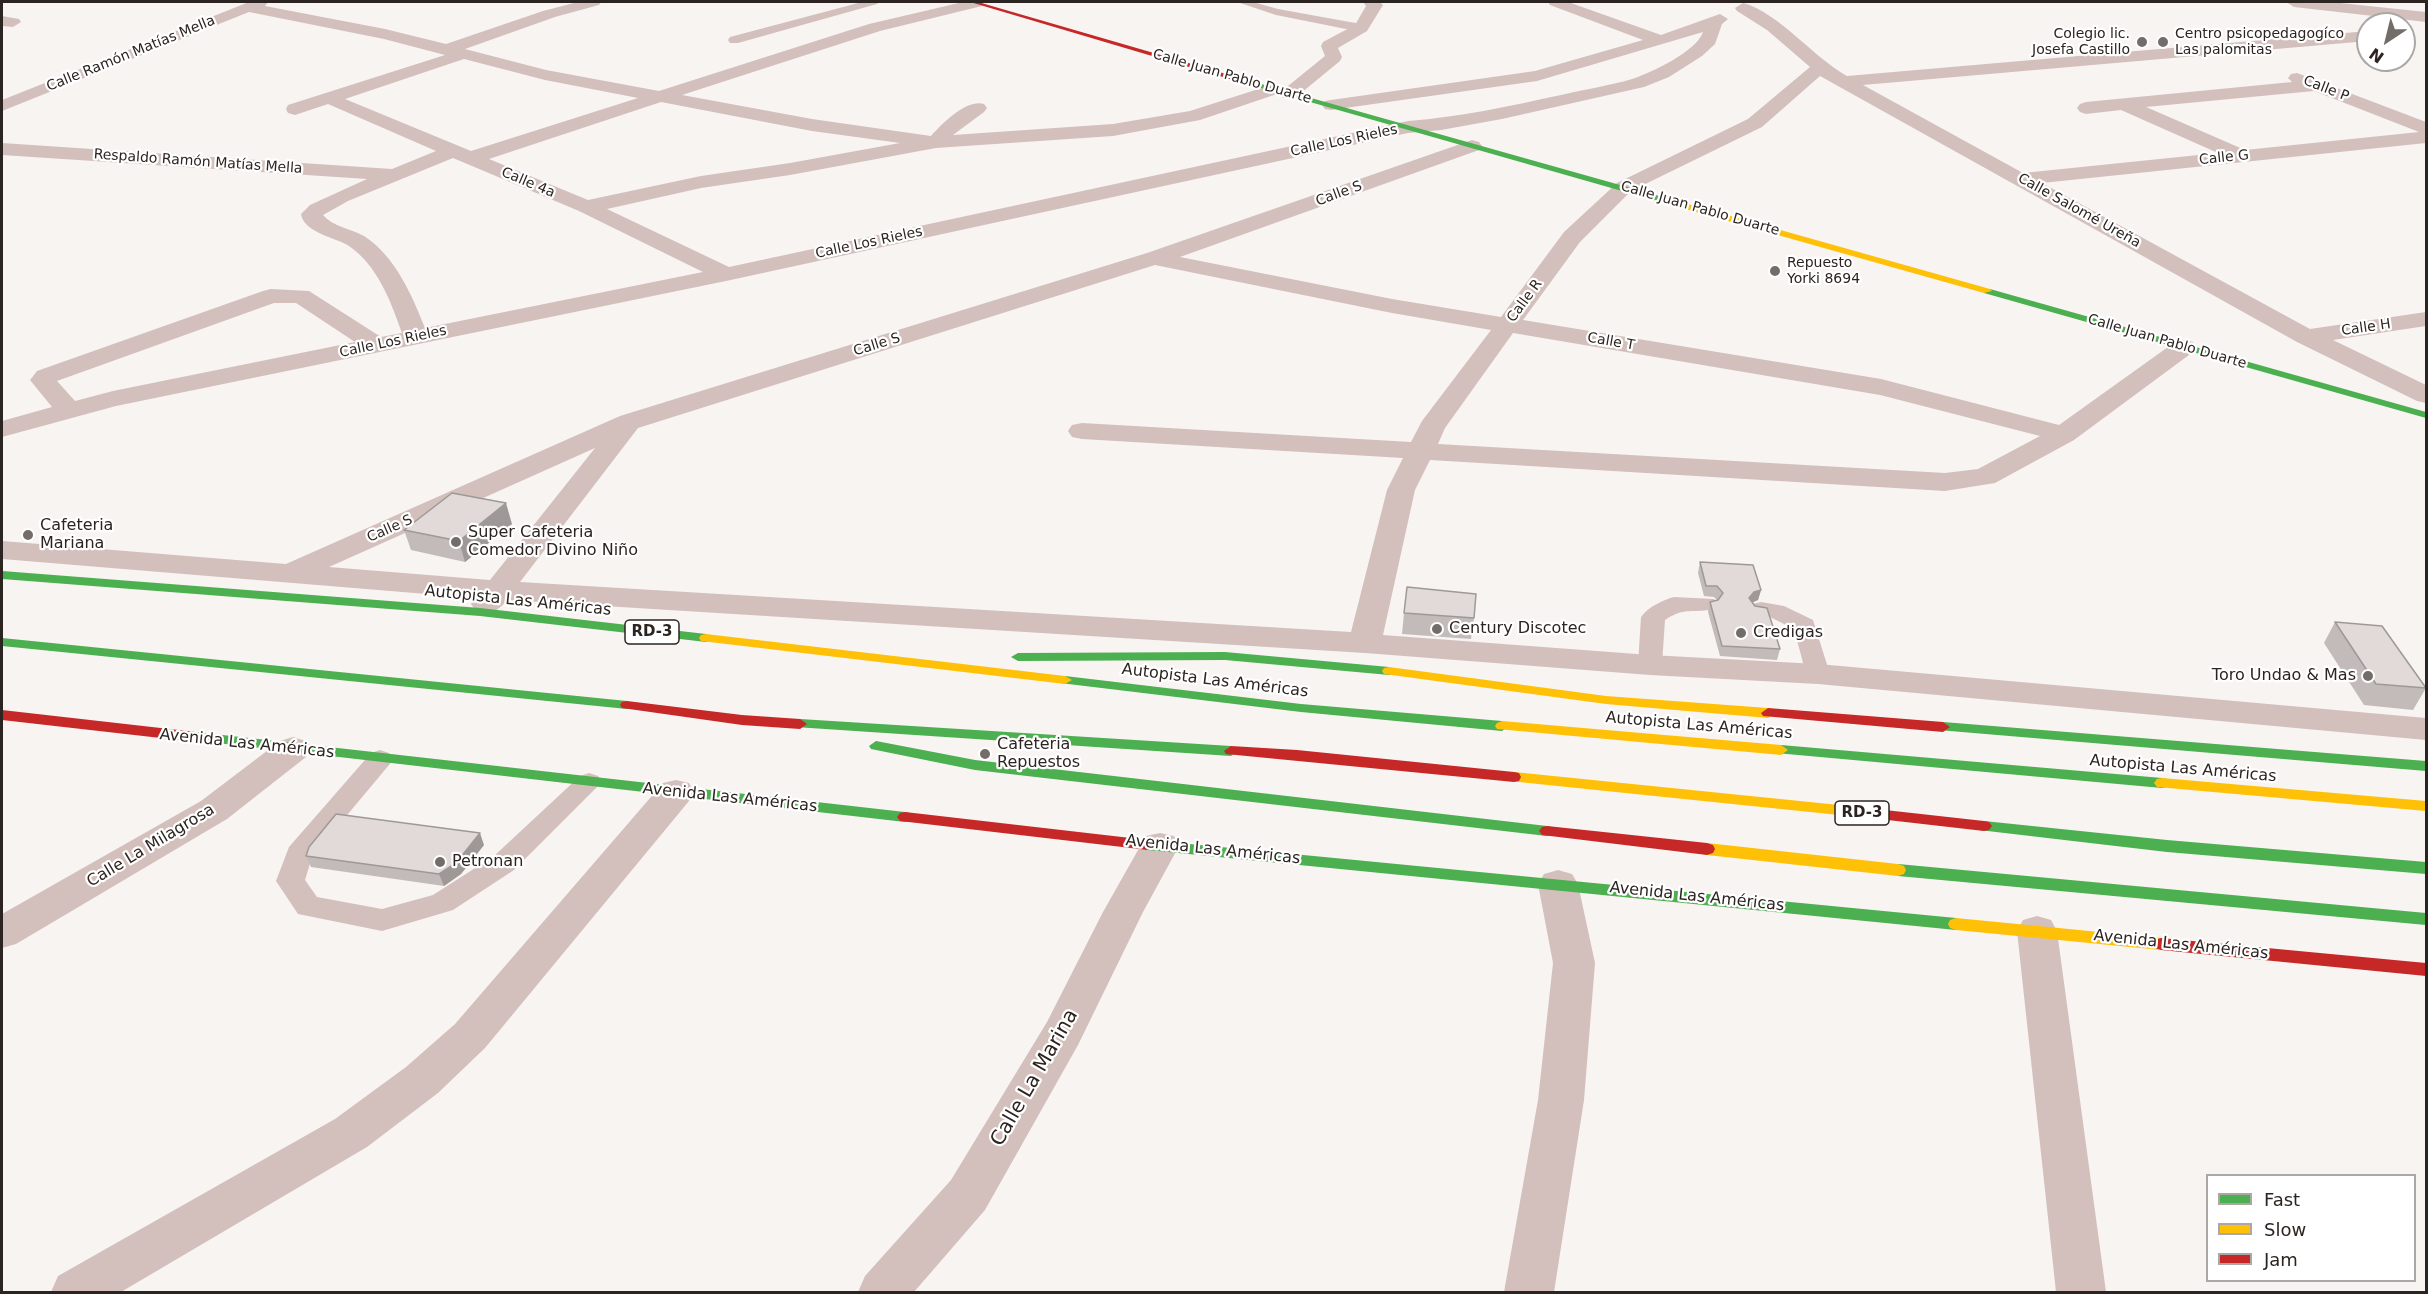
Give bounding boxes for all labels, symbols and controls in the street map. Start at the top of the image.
street label: Calle Ramón Matías Mella [44,12,218,96]
north arrow [2356,12,2416,72]
place label: Colegio lic. Josefa Castillo [2032,26,2130,58]
place label: Centro psicopedagogíco Las palomitas [2175,26,2344,58]
marker: Colegio lic. Josefa Castillo [2135,35,2149,49]
marker: Centro psicopedagogíco Las palomitas [2156,35,2170,49]
text: N [2366,44,2387,67]
street label: Calle Juan Pablo Duarte [1151,46,1313,108]
street label: Calle P [2301,73,2351,105]
street label: Calle Los Rieles [1289,121,1399,161]
street label: Respaldo Ramón Matías Mella [93,146,303,178]
street label: Calle G [2198,147,2250,169]
street label: Calle 4a [499,164,557,202]
street label: Calle Salomé Ureña [2015,170,2143,252]
street label: Calle S [1314,178,1364,210]
street label: Calle Juan Pablo Duarte [1619,178,1781,240]
street label: Calle Los Rieles [814,223,924,263]
place label: Repuesto Yorki 8694 [1787,255,1860,288]
marker: Repuesto Yorki 8694 [1768,264,1782,278]
street label: Calle R [1504,276,1546,326]
street label: Calle Juan Pablo Duarte [2086,311,2248,373]
street label: Calle H [2340,316,2392,340]
street label: Calle Los Rieles [338,322,448,362]
street label: Calle S [852,330,902,360]
street label: Calle T [1586,330,1636,354]
street label: Calle S [365,512,415,546]
place label: Cafeteria Mariana [40,516,113,554]
place label: Super Cafeteria Comedor Divino Niño [468,523,638,561]
marker: Cafeteria Mariana [21,528,35,542]
marker: Super Cafeteria Comedor Divino Niño [449,535,463,549]
street label: Autopista Las Américas [424,582,612,620]
place label: Century Discotec [1449,619,1586,639]
road number: RD-3 [625,620,679,644]
marker: Century Discotec [1430,622,1444,636]
place label: Credigas [1753,623,1823,643]
marker: Credigas [1734,626,1748,640]
street label: Autopista Las Américas [1121,660,1309,702]
place label: Toro Undao & Mas [2212,666,2356,686]
marker: Toro Undao & Mas [2361,669,2375,683]
street label: Autopista Las Américas [1605,708,1793,744]
street label: Avenida Las Américas [159,725,335,763]
place label: Cafeteria Repuestos [997,735,1080,773]
marker: Cafeteria Repuestos [978,747,992,761]
street label: Autopista Las Américas [2089,751,2277,787]
street label: Avenida Las Américas [642,779,818,817]
street label: Calle La Milagrosa [84,800,218,892]
road number: RD-3 [1835,801,1889,825]
street label: Avenida Las Américas [1125,831,1301,869]
place label: Petronan [452,852,523,872]
marker: Petronan [433,855,447,869]
street label: Avenida Las Américas [1609,878,1785,916]
street label: Avenida Las Américas [2093,926,2269,964]
street label: Calle La Marina [986,1005,1084,1151]
legend [2206,1174,2416,1282]
text: Fast [2264,1189,2300,1210]
text: Slow [2264,1219,2306,1240]
text: Jam [2264,1249,2298,1270]

